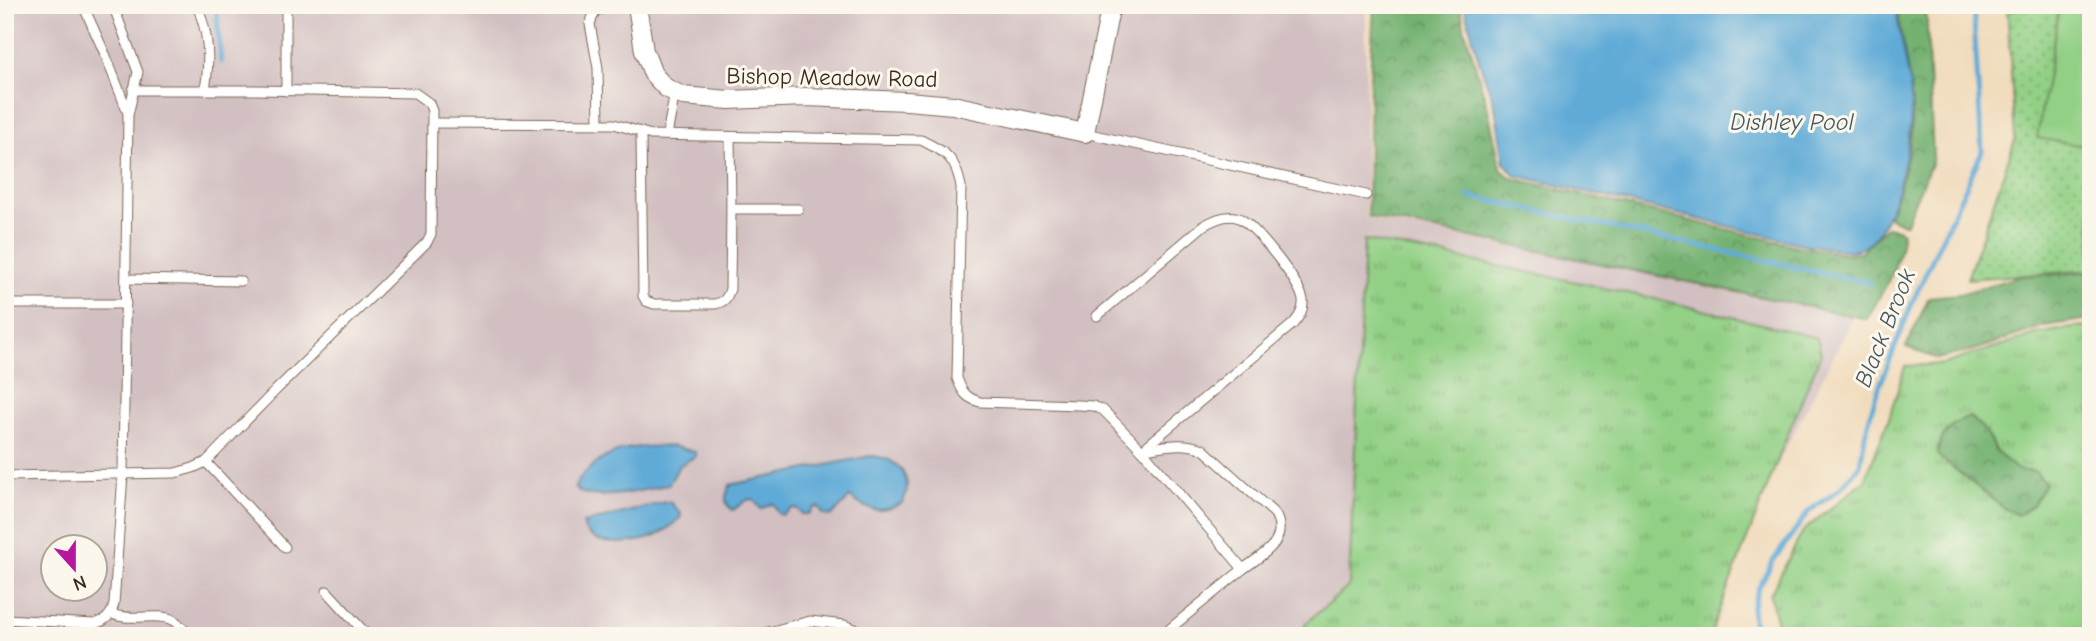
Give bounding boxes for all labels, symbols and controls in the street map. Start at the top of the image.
street label: Bishop Meadow Road [726,62,938,93]
water label: Dishley Pool [1730,108,1854,136]
water label: Black Brook [1849,265,1921,391]
north arrow [38,532,108,602]
text: N [70,570,89,595]

